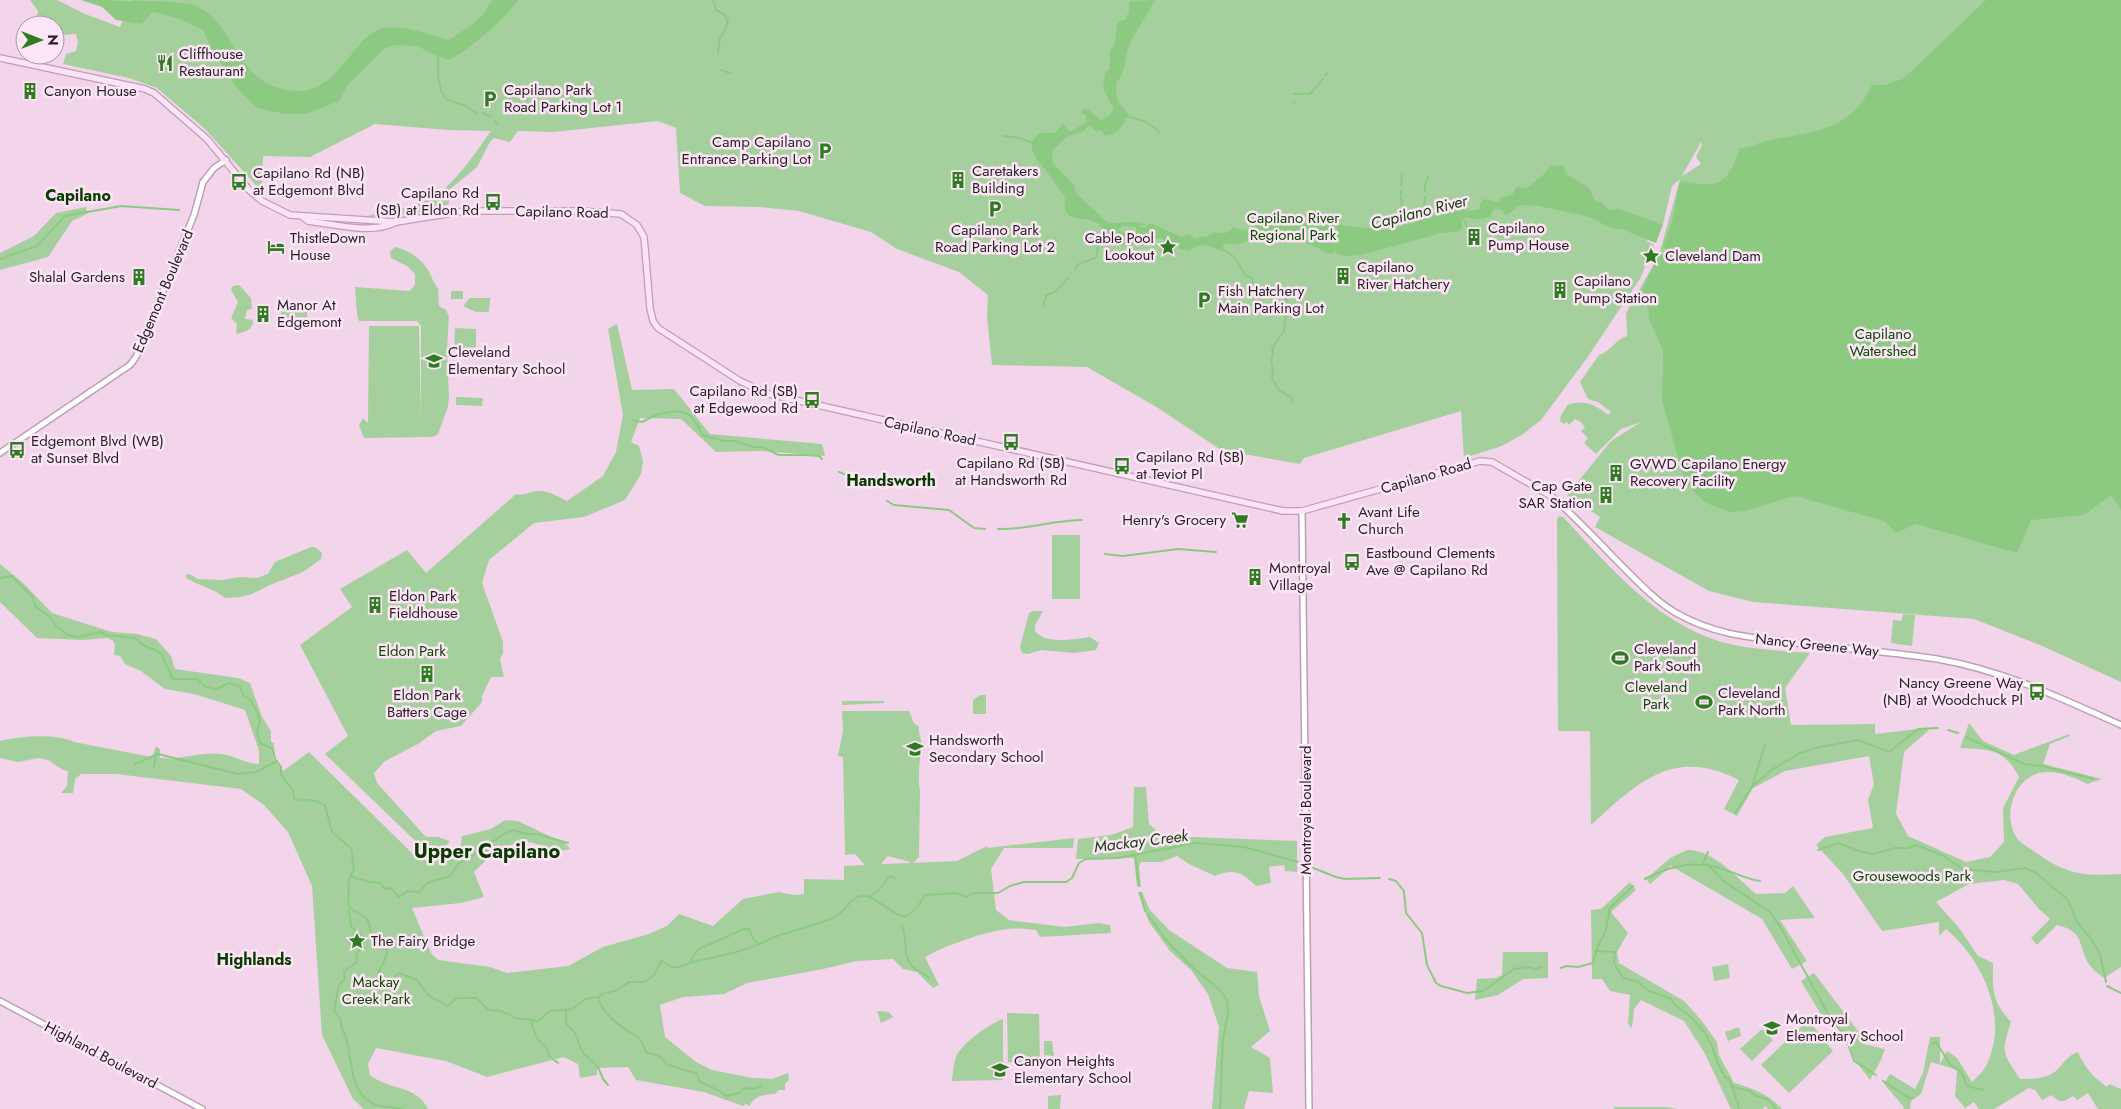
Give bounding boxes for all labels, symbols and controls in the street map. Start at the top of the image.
north arrow [15,15,65,65]
text: N [43,34,63,46]
place label: Cliffhouse Restaurant [179,43,244,82]
restaurant icon: Cliffhouse Restaurant [155,53,175,73]
place label: Capilano Park Road Parking Lot 1 [504,79,622,118]
place label: Canyon House [44,80,137,102]
building icon: Canyon House [20,81,40,101]
parking icon: Capilano Park Road Parking Lot 1 [480,89,500,109]
place label: Camp Capilano Entrance Parking Lot [682,131,811,170]
parking icon: Camp Capilano Entrance Parking Lot [815,141,835,161]
place label: Caretakers Building [972,160,1038,199]
place label: Capilano Rd (NB) at Edgemont Blvd [253,162,365,201]
building icon: Caretakers Building [948,170,968,190]
bus stop icon: Capilano Rd (NB) at Edgemont Blvd [229,172,249,192]
place label: Capilano Rd (SB) at Eldon Rd [376,182,479,221]
district label: Capilano [45,184,111,207]
water label: Capilano River [1368,188,1471,235]
bus stop icon: Capilano Rd (SB) at Eldon Rd [483,192,503,212]
parking icon: Capilano Park Road Parking Lot 2 [985,199,1005,219]
street label: Capilano Road [515,200,609,224]
park label: Capilano River Regional Park [1247,207,1340,246]
place label: Capilano Pump House [1488,217,1569,256]
place label: Capilano Park Road Parking Lot 2 [935,219,1055,258]
street label: Edgemont Boulevard [127,226,199,356]
place label: ThistleDown House [290,227,366,266]
place label: Cable Pool Lookout [1085,227,1154,266]
building icon: Capilano Pump House [1464,227,1484,247]
hotel icon: ThistleDown House [266,237,286,257]
place icon: Cable Pool Lookout [1158,237,1178,257]
place label: Cleveland Dam [1665,245,1761,267]
place icon: Cleveland Dam [1641,246,1661,266]
place label: Capilano River Hatchery [1357,256,1450,295]
place label: Shalal Gardens [29,266,125,288]
building icon: Capilano River Hatchery [1333,266,1353,286]
building icon: Shalal Gardens [129,267,149,287]
place label: Capilano Pump Station [1574,270,1657,309]
place label: Fish Hatchery Main Parking Lot [1218,280,1324,319]
building icon: Capilano Pump Station [1550,280,1570,300]
parking icon: Fish Hatchery Main Parking Lot [1194,290,1214,310]
place label: Manor At Edgemont [277,294,342,333]
building icon: Manor At Edgemont [253,304,273,324]
park label: Capilano Watershed [1849,323,1917,362]
place label: Cleveland Elementary School [448,341,565,380]
school or university icon: Cleveland Elementary School [424,351,444,371]
place label: Capilano Rd (SB) at Edgewood Rd [689,380,798,419]
bus stop icon: Capilano Rd (SB) at Edgewood Rd [802,390,822,410]
street label: Capilano Road [882,411,978,451]
place label: Edgemont Blvd (WB) at Sunset Blvd [31,430,164,469]
bus stop icon: Capilano Rd (SB) at Handsworth Rd [1001,432,1021,452]
bus stop icon: Edgemont Blvd (WB) at Sunset Blvd [7,440,27,460]
place label: Capilano Rd (SB) at Teviot Pl [1136,446,1245,485]
place label: Capilano Rd (SB) at Handsworth Rd [955,452,1067,491]
street label: Capilano Road [1378,453,1474,499]
place label: GVWD Capilano Energy Recovery Facility [1630,453,1787,492]
bus stop icon: Capilano Rd (SB) at Teviot Pl [1112,456,1132,476]
building icon: GVWD Capilano Energy Recovery Facility [1606,463,1626,483]
district label: Handsworth [846,469,936,492]
place label: Cap Gate SAR Station [1518,475,1592,514]
building icon: Cap Gate SAR Station [1596,485,1616,505]
place label: Avant Life Church [1358,501,1420,540]
place label: Henry's Grocery [1122,509,1226,531]
supermarket icon: Henry's Grocery [1230,510,1250,530]
church icon: Avant Life Church [1334,511,1354,531]
place label: Eastbound Clements Ave @ Capilano Rd [1366,542,1495,581]
bus stop icon: Eastbound Clements Ave @ Capilano Rd [1342,552,1362,572]
place label: Montroyal Village [1269,557,1331,596]
building icon: Montroyal Village [1245,567,1265,587]
place label: Eldon Park Fieldhouse [389,585,458,624]
building icon: Eldon Park Fieldhouse [365,595,385,615]
street label: Nancy Greene Way [1754,628,1880,662]
place label: Cleveland Park South [1634,638,1701,677]
park label: Eldon Park [378,640,446,662]
sports icon: Cleveland Park South [1610,648,1630,668]
building icon: Eldon Park Batters Cage [417,664,437,684]
place label: Nancy Greene Way (NB) at Woodchuck Pl [1882,672,2023,711]
park label: Cleveland Park [1625,676,1687,715]
place label: Cleveland Park North [1718,682,1786,721]
bus stop icon: Nancy Greene Way (NB) at Woodchuck Pl [2027,682,2047,702]
place label: Eldon Park Batters Cage [387,684,467,723]
sports icon: Cleveland Park North [1694,692,1714,712]
place label: Handsworth Secondary School [929,729,1044,768]
school or university icon: Handsworth Secondary School [905,739,925,759]
street label: Montroyal Boulevard [1295,745,1317,875]
water label: Mackay Creek [1093,824,1191,858]
district label: Upper Capilano [414,837,560,866]
park label: Grousewoods Park [1853,865,1972,887]
place label: The Fairy Bridge [371,930,475,952]
place icon: The Fairy Bridge [347,931,367,951]
district label: Highlands [216,948,292,971]
park label: Mackay Creek Park [342,971,411,1010]
place label: Montroyal Elementary School [1786,1008,1903,1047]
street label: Highland Boulevard [40,1016,162,1094]
school or university icon: Montroyal Elementary School [1762,1018,1782,1038]
place label: Canyon Heights Elementary School [1014,1050,1131,1089]
school or university icon: Canyon Heights Elementary School [990,1060,1010,1080]

